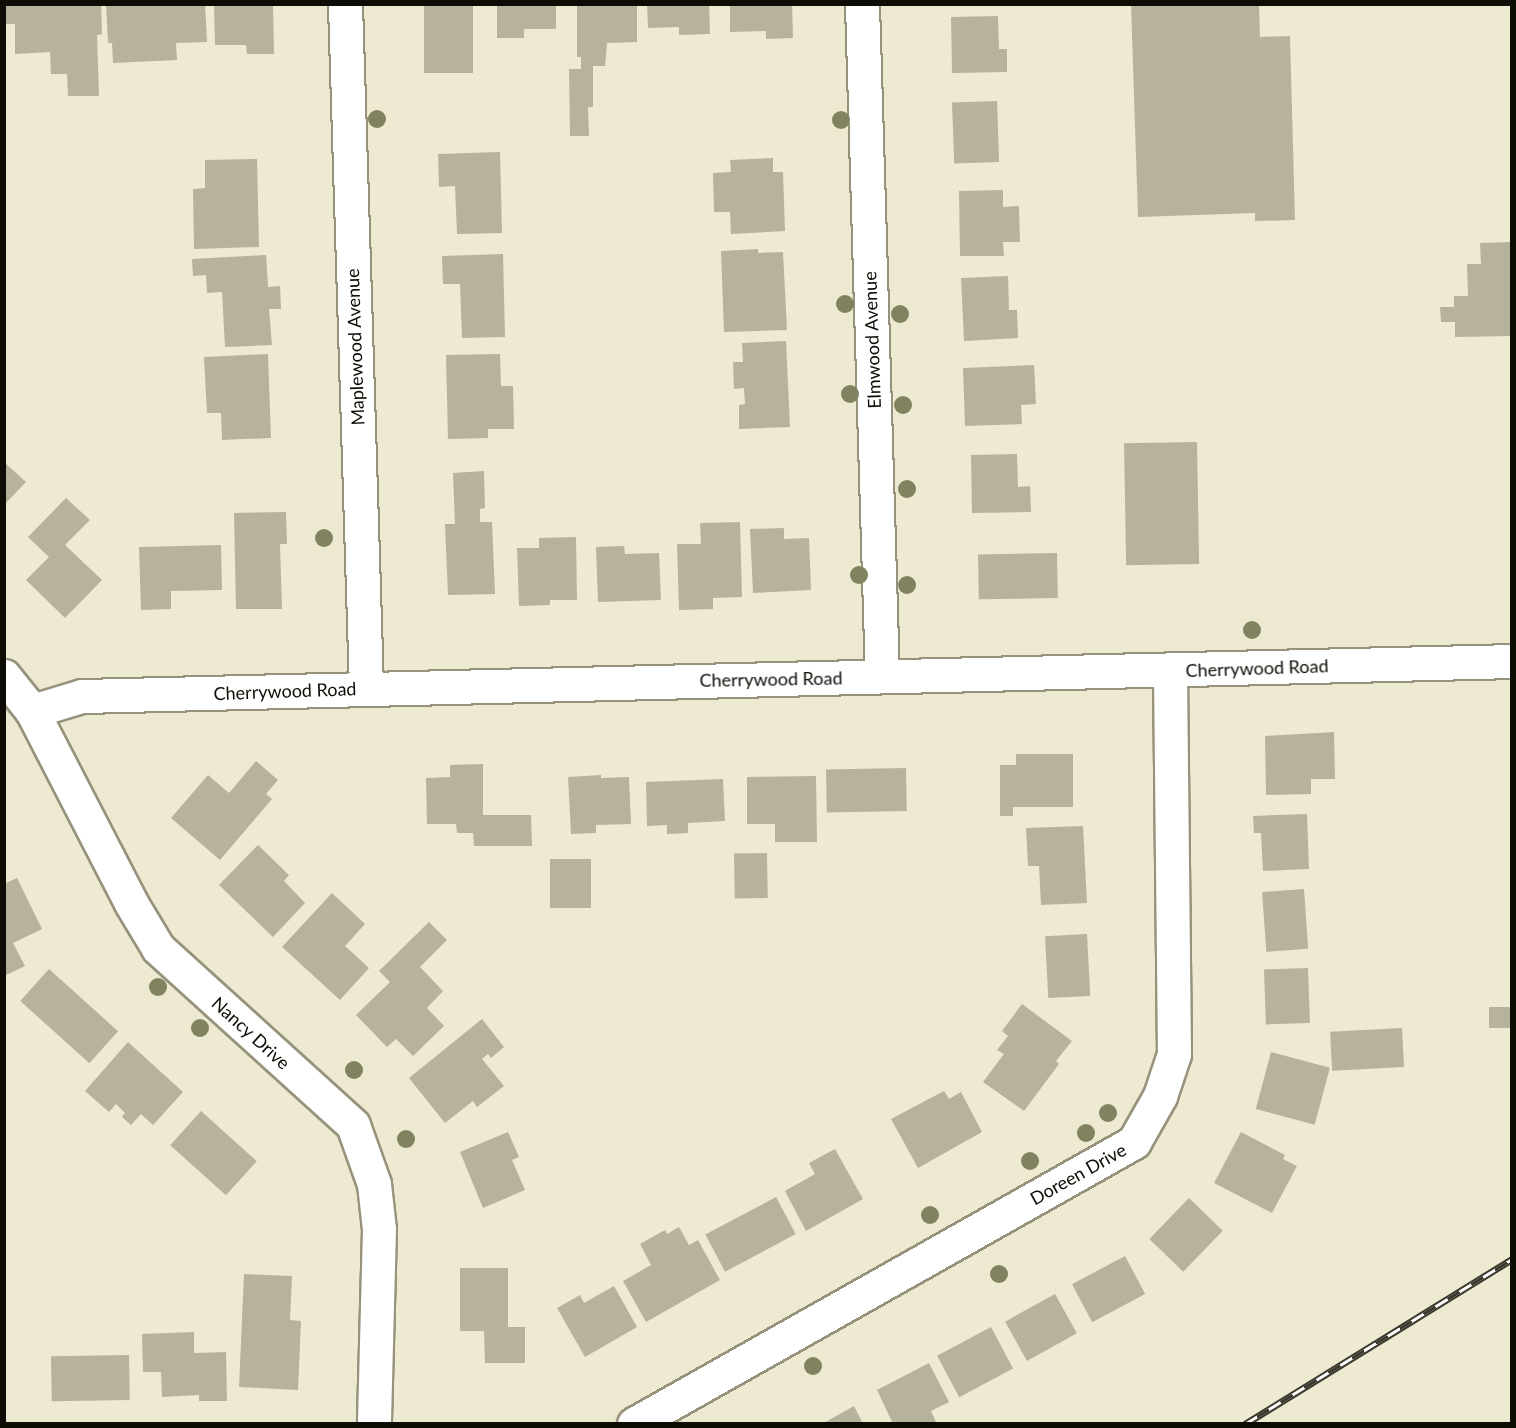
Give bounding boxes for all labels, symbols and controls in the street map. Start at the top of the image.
street label: Maplewood Avenue [341,268,369,426]
street label: Elmwood Avenue [859,271,885,409]
street label: Cherrywood Road [1185,655,1329,681]
street label: Cherrywood Road [699,667,843,691]
street label: Cherrywood Road [213,678,357,704]
street label: Nancy Drive [207,992,295,1074]
street label: Doreen Drive [1026,1139,1130,1209]

